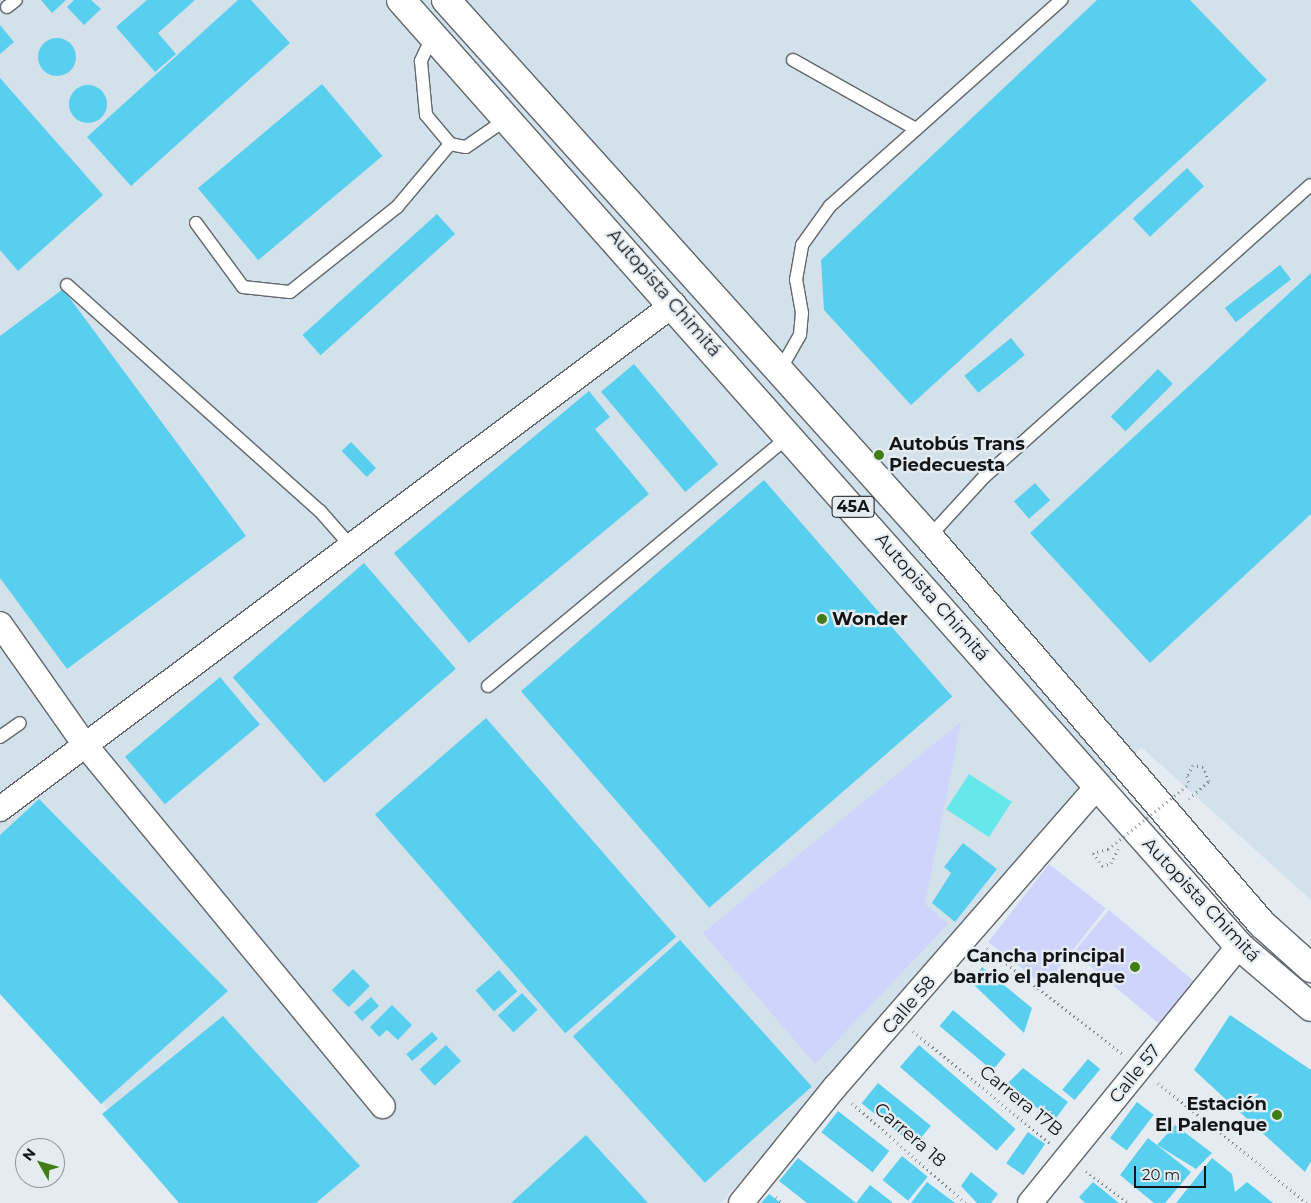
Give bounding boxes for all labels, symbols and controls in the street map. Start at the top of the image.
street label: Autopista Chimitá [603,225,725,361]
place label: Autobús Trans Piedecuesta [889,434,1025,476]
marker: Autobús Trans Piedecuesta [873,449,885,461]
road number: 45A [830,494,876,520]
street label: Autopista Chimitá [871,529,993,665]
place label: Wonder [832,608,908,630]
marker: Wonder [816,613,828,625]
street label: Autopista Chimitá [1138,833,1264,967]
place label: Cancha principal barrio el palenque [953,946,1125,989]
marker: Cancha principal barrio el palenque [1129,961,1141,973]
street label: Calle 58 [878,971,940,1039]
street label: Calle 57 [1105,1040,1165,1108]
street label: Carrera 17B [975,1061,1067,1141]
place label: Estación El Palenque [1155,1094,1267,1136]
street label: Carrera 18 [870,1098,950,1172]
marker: Estación El Palenque [1271,1109,1283,1121]
north arrow [15,1138,65,1188]
text: N [18,1144,40,1164]
scale bar [1136,1156,1208,1188]
text: 20 m [1142,1165,1180,1184]

